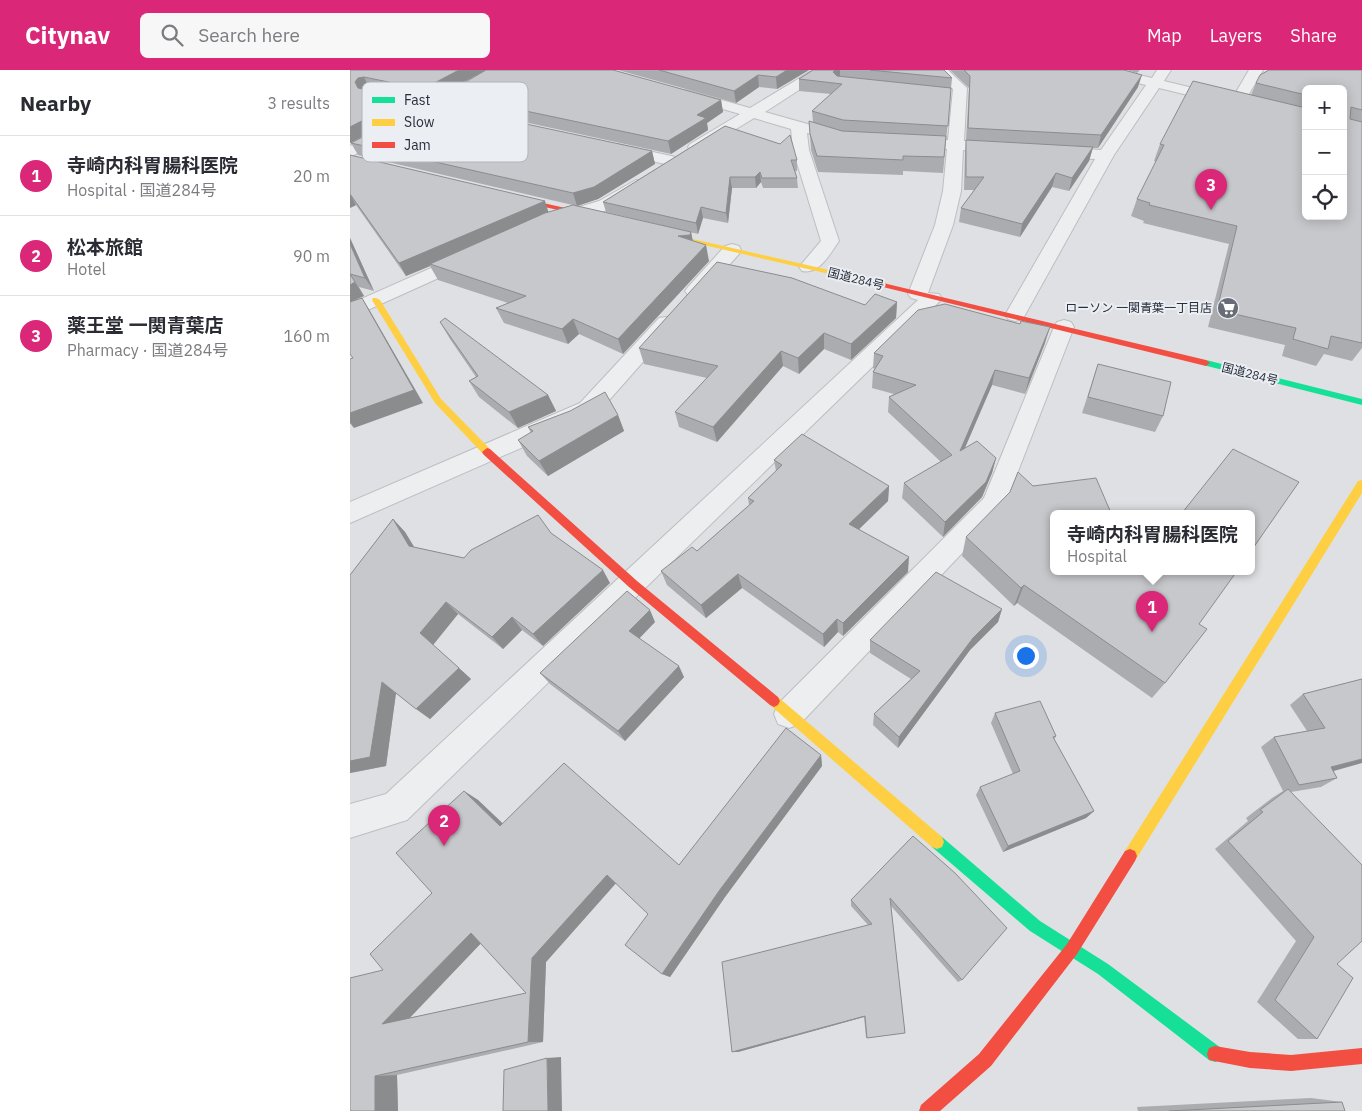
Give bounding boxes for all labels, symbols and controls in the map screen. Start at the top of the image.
search box [140,13,490,58]
text: Citynav [25,19,110,51]
icon: search [158,21,186,49]
text: Search here [198,23,300,47]
text: Map [1147,24,1182,47]
text: Layers [1210,24,1262,47]
text: Share [1290,24,1337,47]
legend [362,82,528,162]
map controls [1302,85,1347,220]
button: + [1302,85,1347,130]
text: Nearby [20,89,91,117]
text: Fast [404,91,430,109]
text: 3 results [267,93,330,113]
text: Slow [404,113,435,131]
button: − [1302,130,1347,175]
text: Jam [404,136,431,154]
text: 寺崎内科胃腸科医院 [67,153,238,177]
text: 1 [31,166,41,186]
text: 20 m [293,166,330,186]
pin: 3 [1195,169,1227,210]
button: locate [1302,175,1347,220]
text: Hospital · 国道284号 [67,180,216,200]
text: 松本旅館 [67,235,143,259]
text: 2 [31,246,41,266]
text: 90 m [293,246,330,266]
text: Hotel [67,259,106,279]
street label: 国道284号 [826,264,886,293]
supermarket icon: ローソン 一関青葉一丁目店 [1216,296,1240,320]
place label: ローソン 一関青葉一丁目店 [1065,300,1212,315]
text: 薬王堂 一関青葉店 [67,313,224,337]
text: 3 [31,326,41,346]
text: 160 m [283,326,330,346]
text: Pharmacy · 国道284号 [67,340,228,360]
street label: 国道284号 [1220,359,1280,388]
popup [1050,510,1255,575]
text: 寺崎内科胃腸科医院 [1067,522,1238,546]
text: Hospital [1067,546,1127,566]
pin: 1 [1136,591,1168,632]
your location [1013,643,1039,669]
pin: 2 [428,805,460,846]

